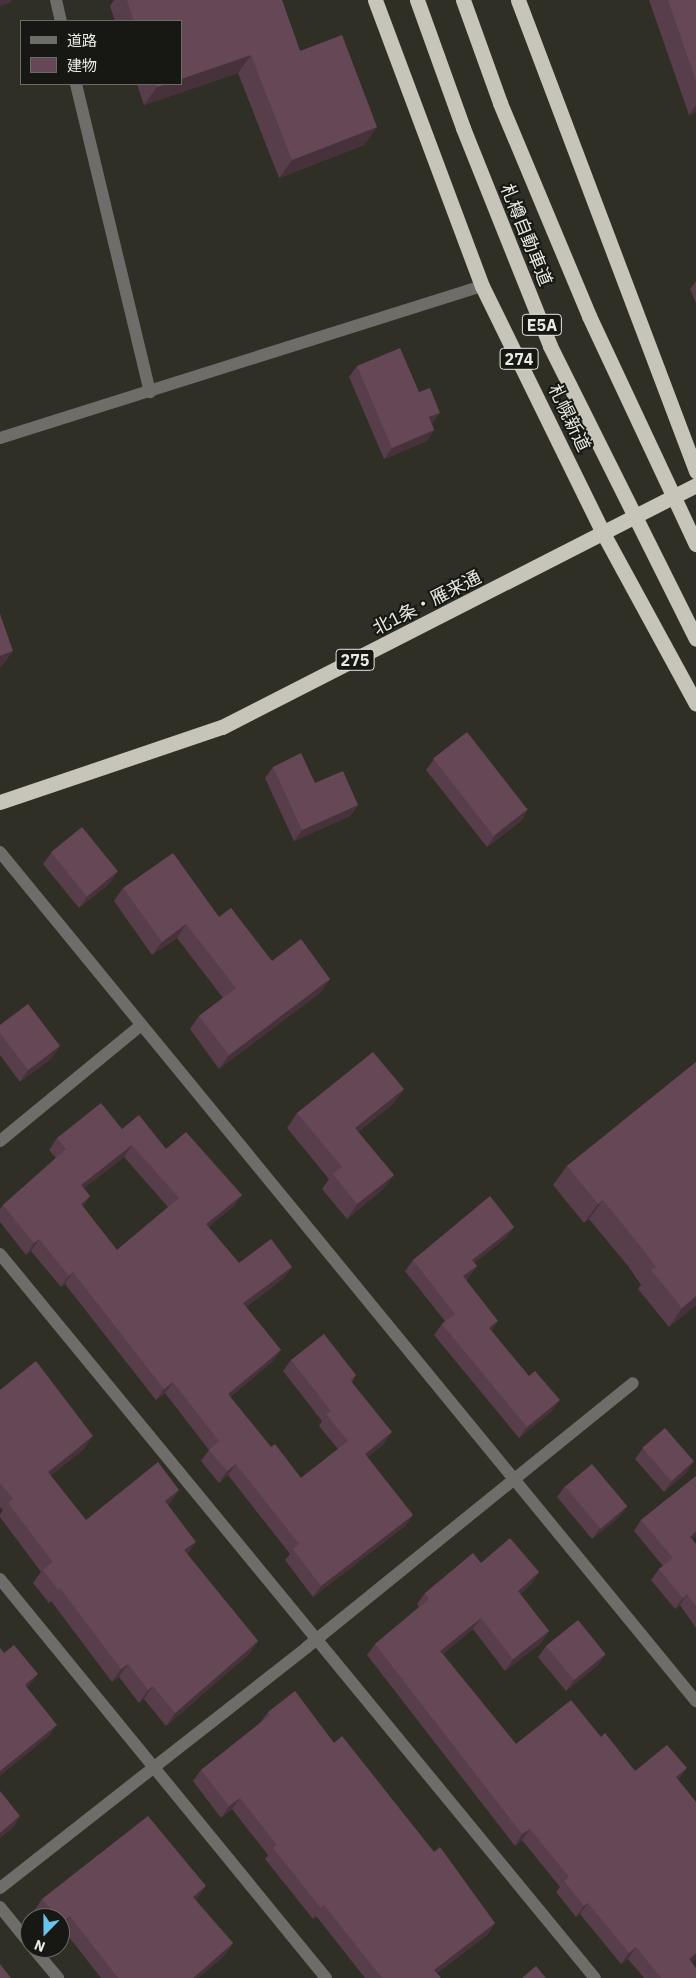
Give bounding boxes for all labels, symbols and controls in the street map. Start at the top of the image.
legend [20,20,182,85]
text: 道路 [67,31,97,50]
text: 建物 [67,56,97,75]
street label: 札樽自動車道 [496,181,556,289]
road number: E5A [521,312,563,338]
road number: 274 [499,346,539,372]
street label: 札幌新道 [544,381,594,455]
street label: 北1条・雁来通 [369,566,485,640]
road number: 275 [335,646,375,674]
north arrow [20,1908,70,1958]
text: N [32,1936,48,1956]

